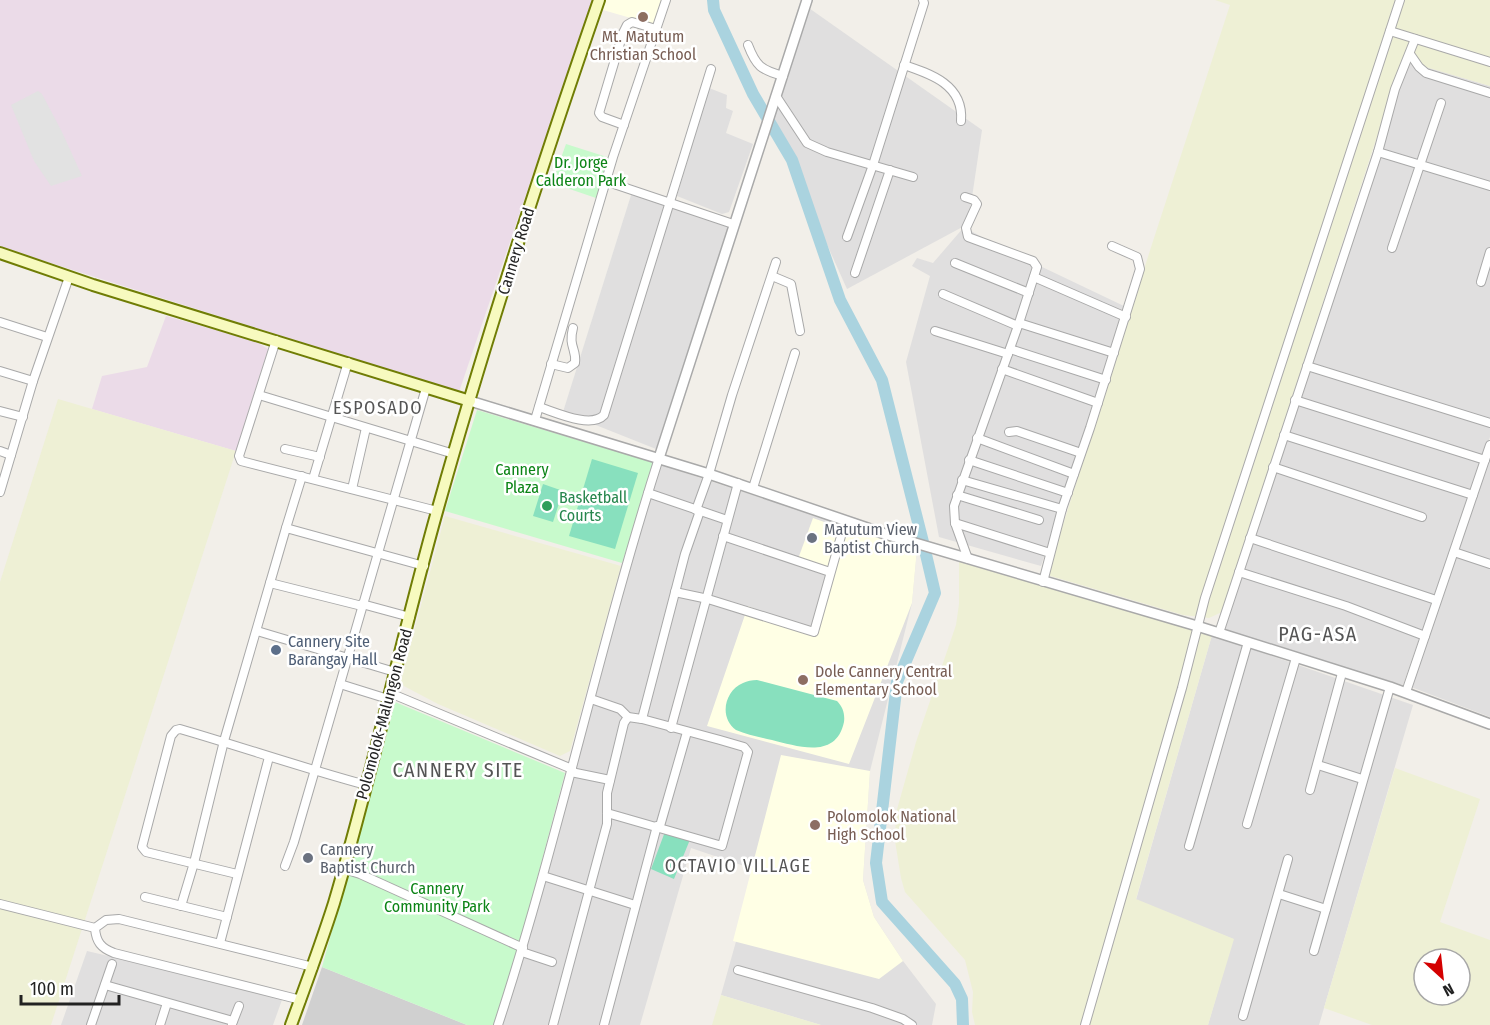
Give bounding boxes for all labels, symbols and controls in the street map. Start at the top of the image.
marker: Mt. Matutum Christian School [636,10,650,24]
place label: Mt. Matutum Christian School [590,27,696,64]
park label: Dr. Jorge Calderon Park [536,153,627,190]
street label: Cannery Road [494,205,538,297]
district label: ESPOSADO [333,397,423,419]
park label: Cannery Plaza [495,460,550,497]
place label: Basketball Courts [559,488,627,525]
marker: Basketball Courts [540,499,554,513]
place label: Matutum View Baptist Church [824,520,919,557]
marker: Matutum View Baptist Church [805,531,819,545]
district label: PAG-ASA [1278,622,1358,646]
street label: Polomolok-Malungon Road [352,627,416,801]
place label: Cannery Site Barangay Hall [288,632,378,669]
marker: Cannery Site Barangay Hall [269,643,283,657]
place label: Dole Cannery Central Elementary School [815,662,952,699]
marker: Dole Cannery Central Elementary School [796,673,810,687]
district label: CANNERY SITE [392,758,524,782]
place label: Polomolok National High School [827,807,956,844]
marker: Polomolok National High School [808,818,822,832]
place label: Cannery Baptist Church [320,840,415,877]
marker: Cannery Baptist Church [301,851,315,865]
district label: OCTAVIO VILLAGE [665,855,811,877]
park label: Cannery Community Park [384,879,491,916]
north arrow [1412,947,1472,1007]
scale bar [21,968,118,1006]
text: 100 m [30,978,74,1000]
text: N [1440,979,1457,1001]

